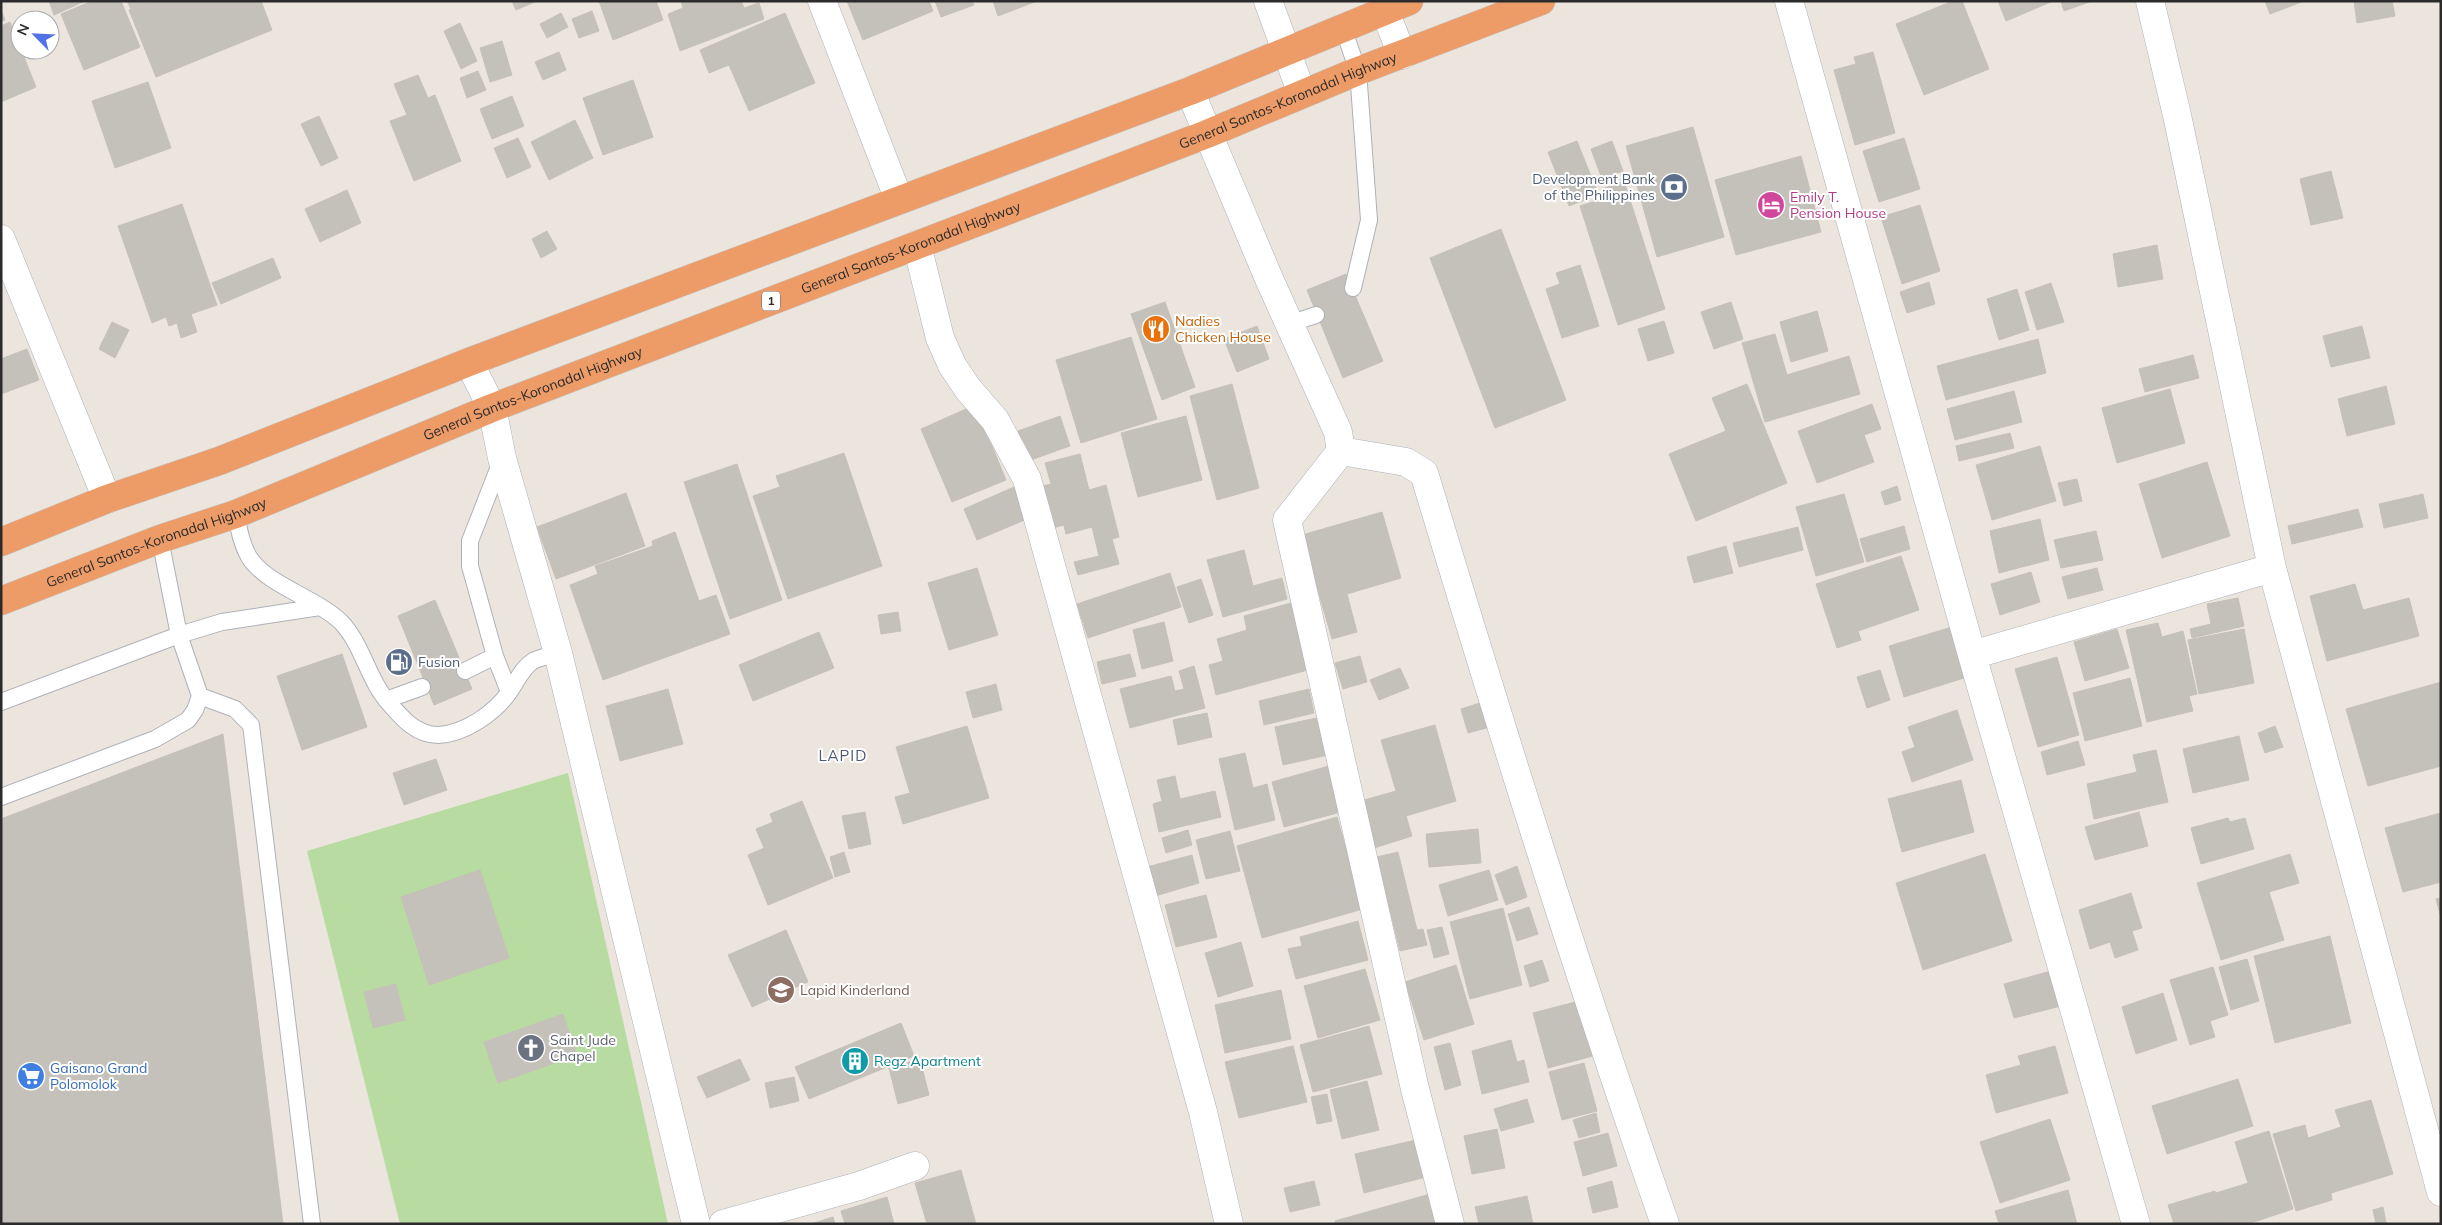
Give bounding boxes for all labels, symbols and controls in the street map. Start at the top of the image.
north arrow [10,10,60,60]
text: N [13,21,33,38]
street label: General Santos-Koronadal Highway [1176,48,1400,153]
place label: Development Bank of the Philippines [1532,170,1656,204]
bank icon: Development Bank of the Philippines [1659,172,1689,202]
place label: Emily T. Pension House [1790,188,1886,222]
hotel icon: Emily T. Pension House [1756,190,1786,220]
street label: General Santos-Koronadal Highway [798,197,1024,298]
road number: 1 [762,292,780,310]
place label: Nadies Chicken House [1175,312,1271,346]
restaurant icon: Nadies Chicken House [1141,314,1171,344]
street label: General Santos-Koronadal Highway [420,342,645,445]
street label: General Santos-Koronadal Highway [43,493,270,592]
fuel station icon: Fusion [384,647,414,677]
place label: Fusion [418,653,460,671]
district label: LAPID [819,746,867,765]
school or university icon: Lapid Kinderland [766,975,796,1005]
place label: Lapid Kinderland [800,981,910,999]
place label: Saint Jude Chapel [550,1031,616,1065]
church icon: Saint Jude Chapel [516,1033,546,1063]
building icon: Regz Apartment [840,1046,870,1076]
place label: Regz Apartment [874,1052,981,1070]
place label: Gaisano Grand Polomolok [50,1059,147,1093]
supermarket icon: Gaisano Grand Polomolok [16,1061,46,1091]

